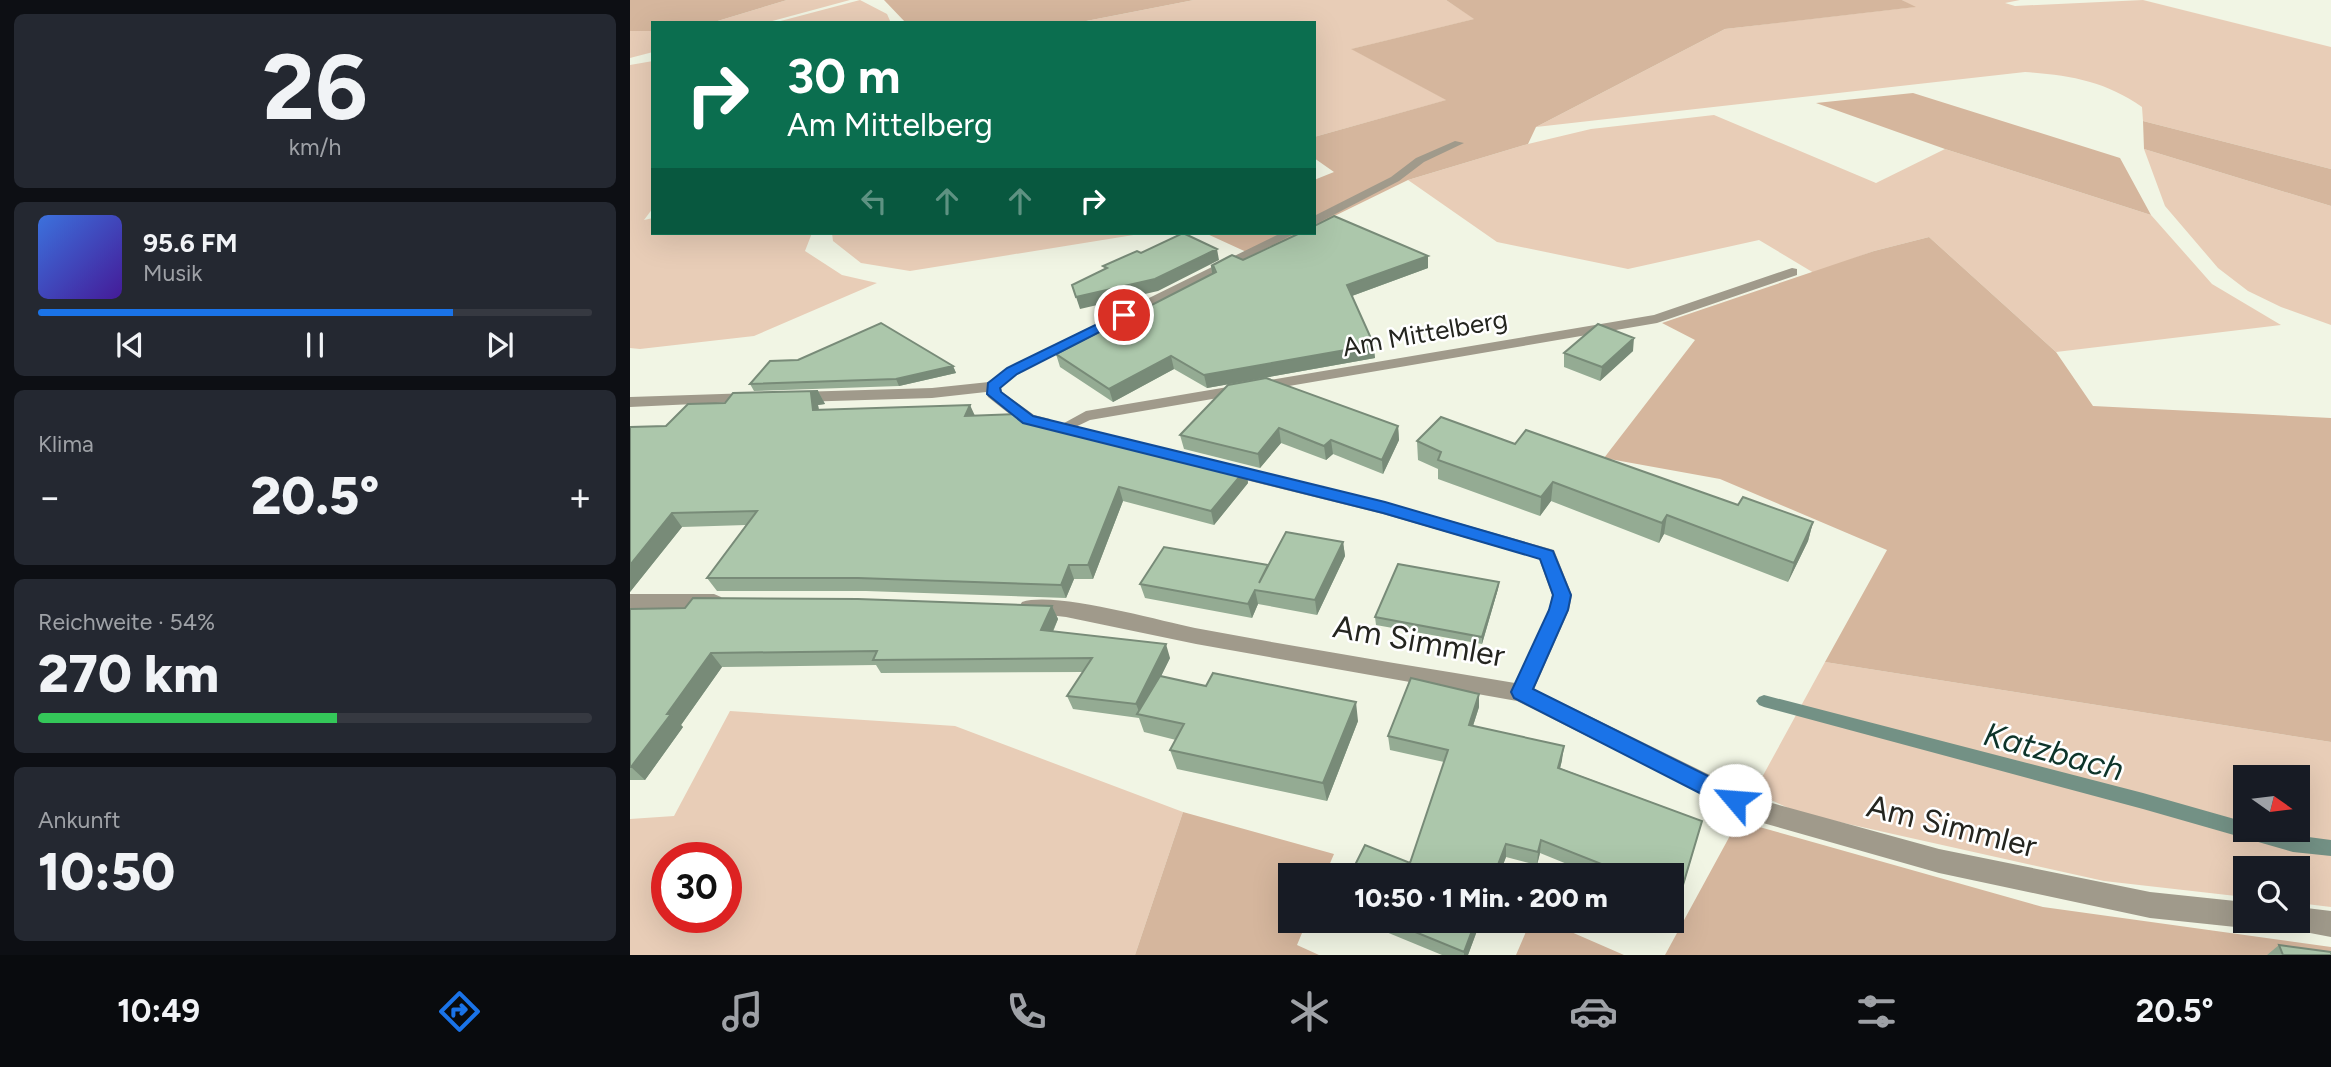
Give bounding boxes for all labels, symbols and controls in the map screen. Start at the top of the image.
text: 26 [262,33,368,142]
text: 30 m [787,46,900,105]
icon: right [672,49,763,140]
text: Am Mittelberg [787,106,993,144]
text: km/h [289,133,341,161]
icon: left [855,182,893,220]
icon: ahead [928,182,966,220]
icon: ahead [1001,182,1039,220]
icon: right [1074,182,1112,220]
text: 95.6 FM [143,227,238,259]
text: Musik [143,259,203,287]
pin [1094,285,1154,345]
icon: arrive [1105,296,1143,334]
street label: Am Mittelberg [1340,303,1510,363]
icon: previous [111,326,149,364]
icon: pause [296,326,334,364]
icon: next [481,326,519,364]
text: Klima [38,430,94,458]
text: 20.5° [251,465,379,527]
text: − [38,474,62,520]
text: + [568,474,592,520]
street label: Am Simmler [1330,607,1508,675]
text: Reichweite · 54% [38,608,215,636]
text: 270 km [38,643,219,705]
water label: Katzbach [1980,714,2128,789]
position arrow [1698,763,1772,837]
north arrow [2233,765,2310,842]
map controls [2233,765,2310,933]
street label: Am Simmler [1863,787,2041,865]
text: Ankunft [38,806,120,834]
text: 10:50 [38,841,175,903]
speed limit sign: 30 [651,842,742,933]
button: search [2233,856,2310,933]
text: 10:50 · 1 Min. · 200 m [1354,882,1608,914]
icon: directions [435,987,484,1036]
icon: music [718,987,767,1036]
icon: phone [1002,987,1051,1036]
icon: climate [1285,987,1334,1036]
icon: car [1569,987,1618,1036]
icon: filters [1852,987,1901,1036]
text: 10:49 [117,992,200,1030]
text: 20.5° [2136,992,2214,1030]

